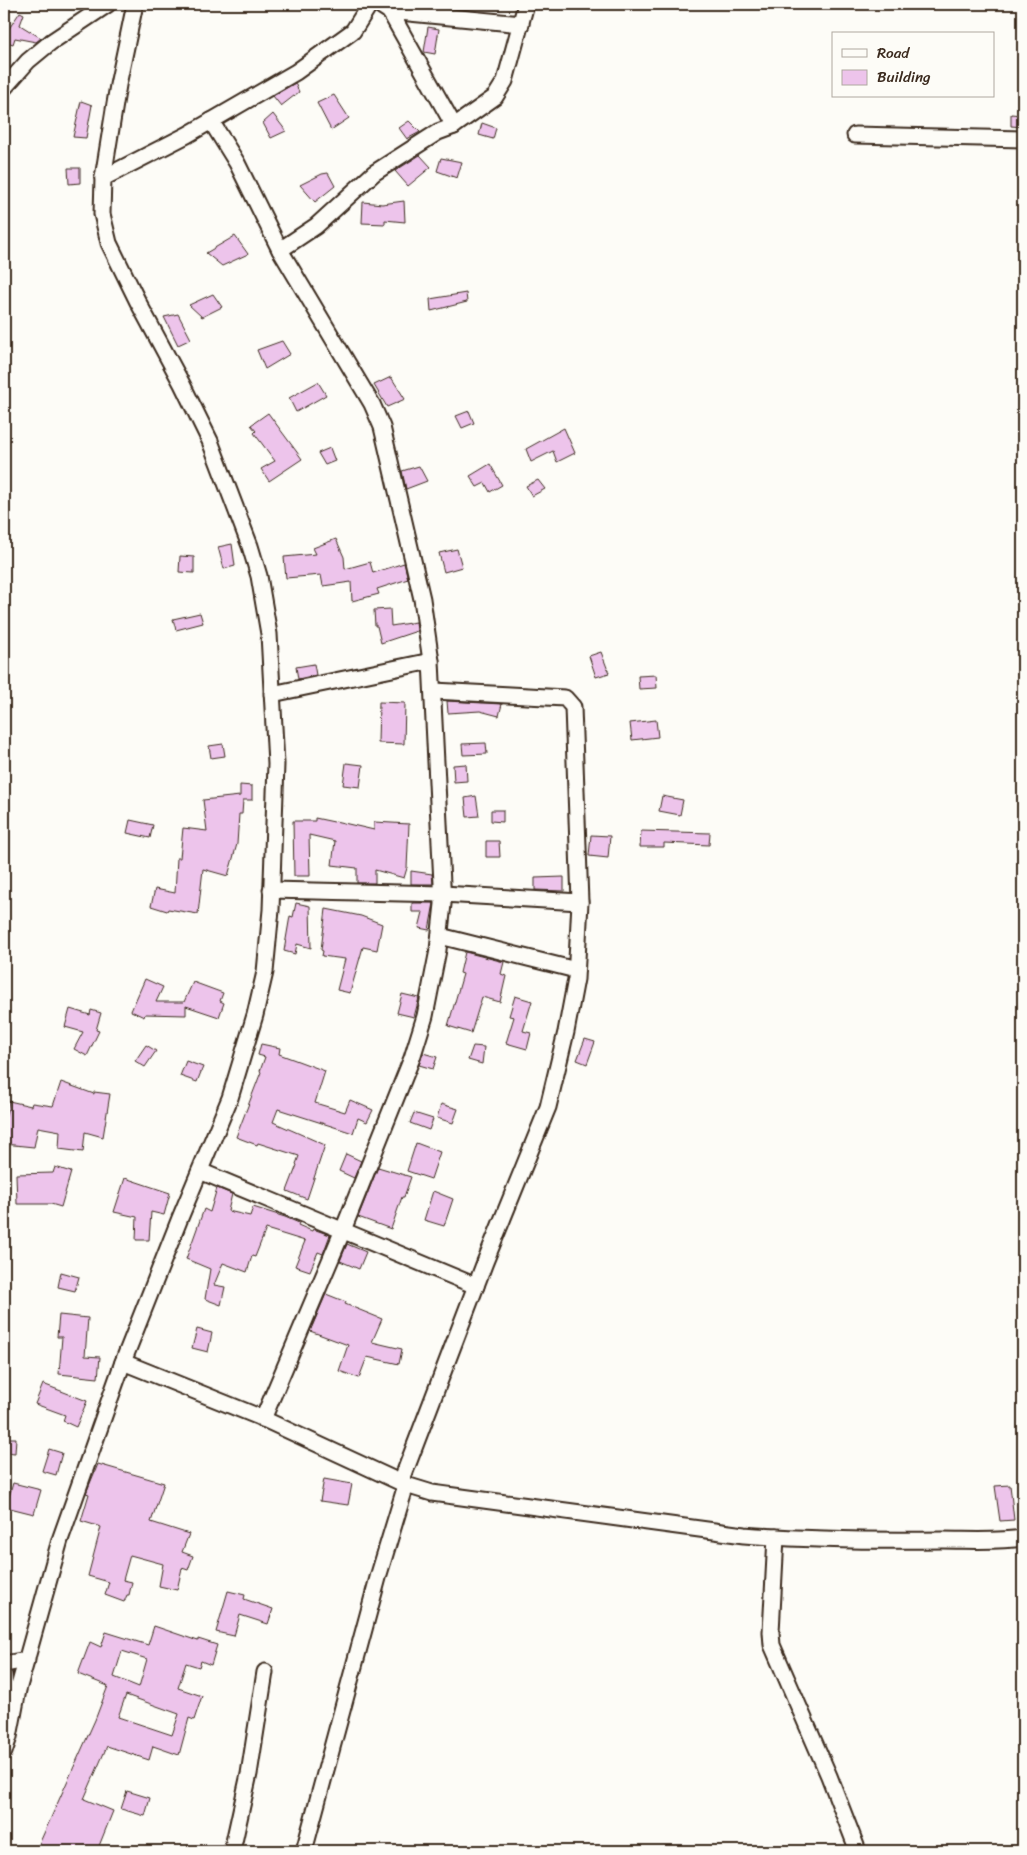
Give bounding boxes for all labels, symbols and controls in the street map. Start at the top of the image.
legend [832,32,994,98]
text: Road [877,40,910,66]
text: Building [877,64,931,90]

